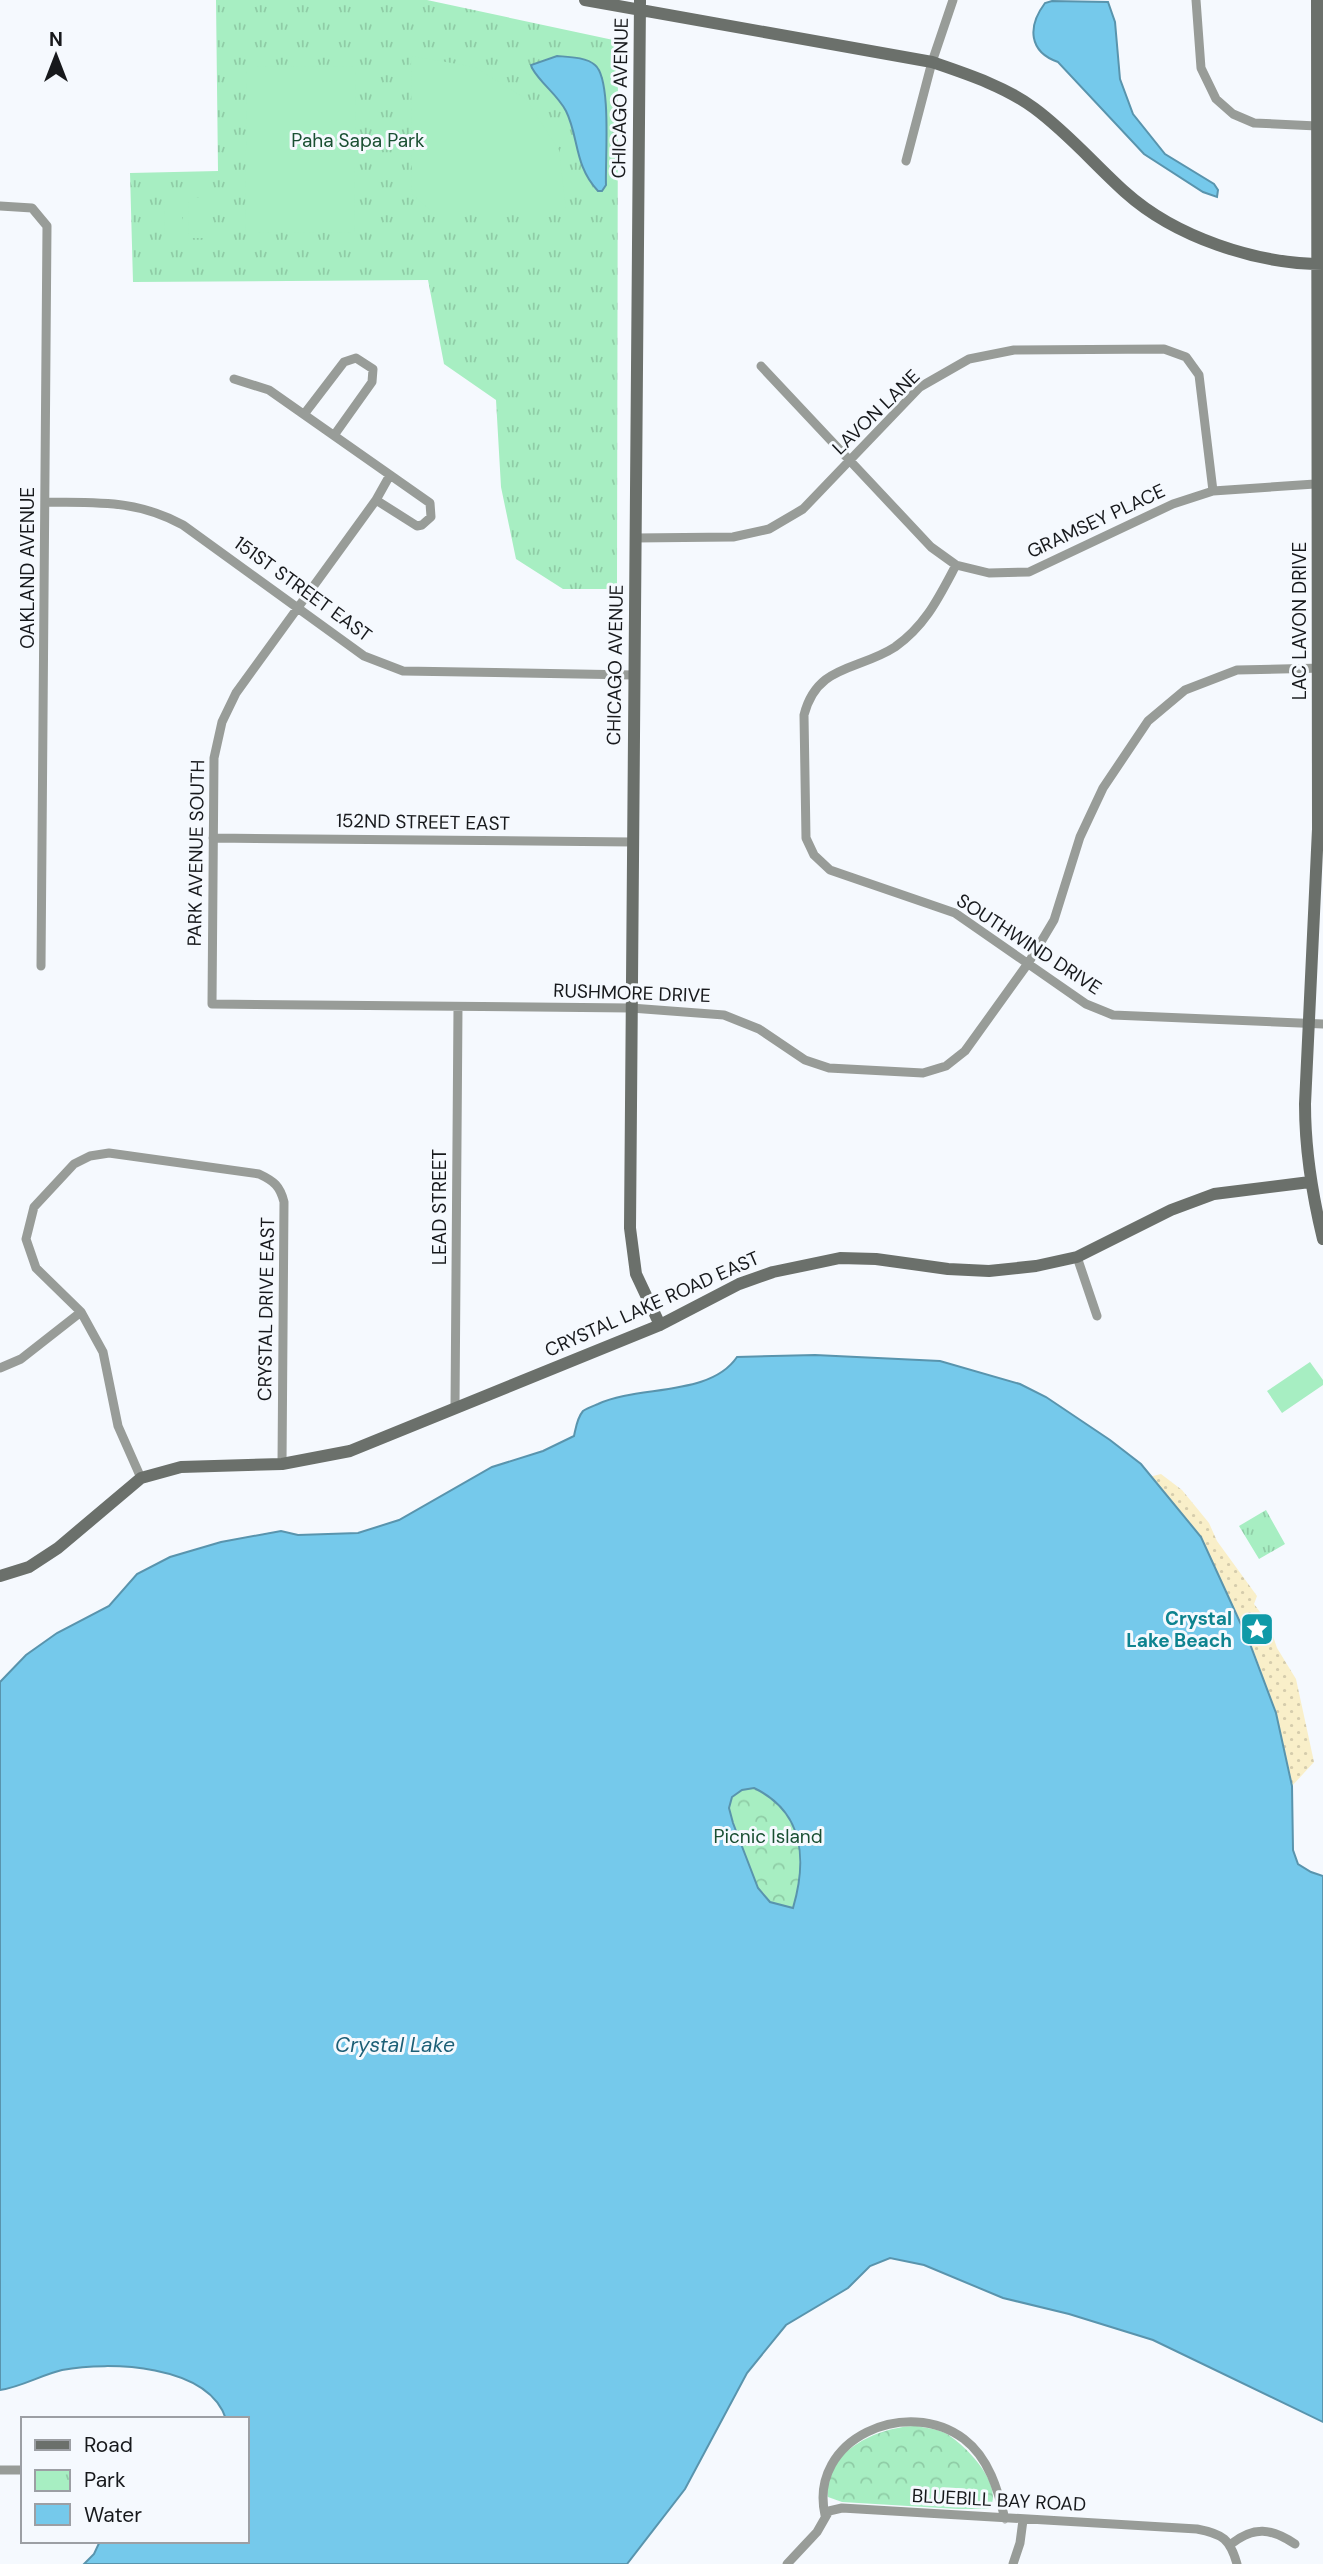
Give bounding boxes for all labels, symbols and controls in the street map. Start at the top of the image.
street label: CHICAGO AVENUE [606,17,634,179]
north arrow [21,21,91,91]
text: N [49,27,63,52]
park label: Paha Sapa Park [291,128,425,153]
street label: LAVON LANE [827,364,925,460]
street label: GRAMSEY PLACE [1023,478,1169,564]
street label: OAKLAND AVENUE [15,487,40,649]
street label: 151ST STREET EAST [229,531,377,648]
street label: LAC LAVON DRIVE [1287,542,1312,700]
street label: CHICAGO AVENUE [601,584,629,746]
street label: PARK AVENUE SOUTH [182,759,210,947]
street label: 152ND STREET EAST [336,808,511,836]
street label: SOUTHWIND DRIVE [952,888,1106,1000]
street label: RUSHMORE DRIVE [553,978,711,1008]
street label: LEAD STREET [427,1149,452,1265]
street label: CRYSTAL DRIVE EAST [252,1216,280,1401]
street label: CRYSTAL LAKE ROAD EAST [541,1245,763,1363]
place label: Crystal Lake Beach [1126,1606,1232,1653]
place icon: Crystal Lake Beach [1238,1610,1276,1648]
park label: Picnic Island [713,1824,823,1849]
water label: Crystal Lake [335,2031,455,2059]
legend [21,2417,248,2543]
text: Road [84,2431,133,2459]
text: Park [84,2466,126,2494]
street label: BLUEBILL BAY ROAD [911,2483,1087,2517]
text: Water [84,2501,142,2529]

